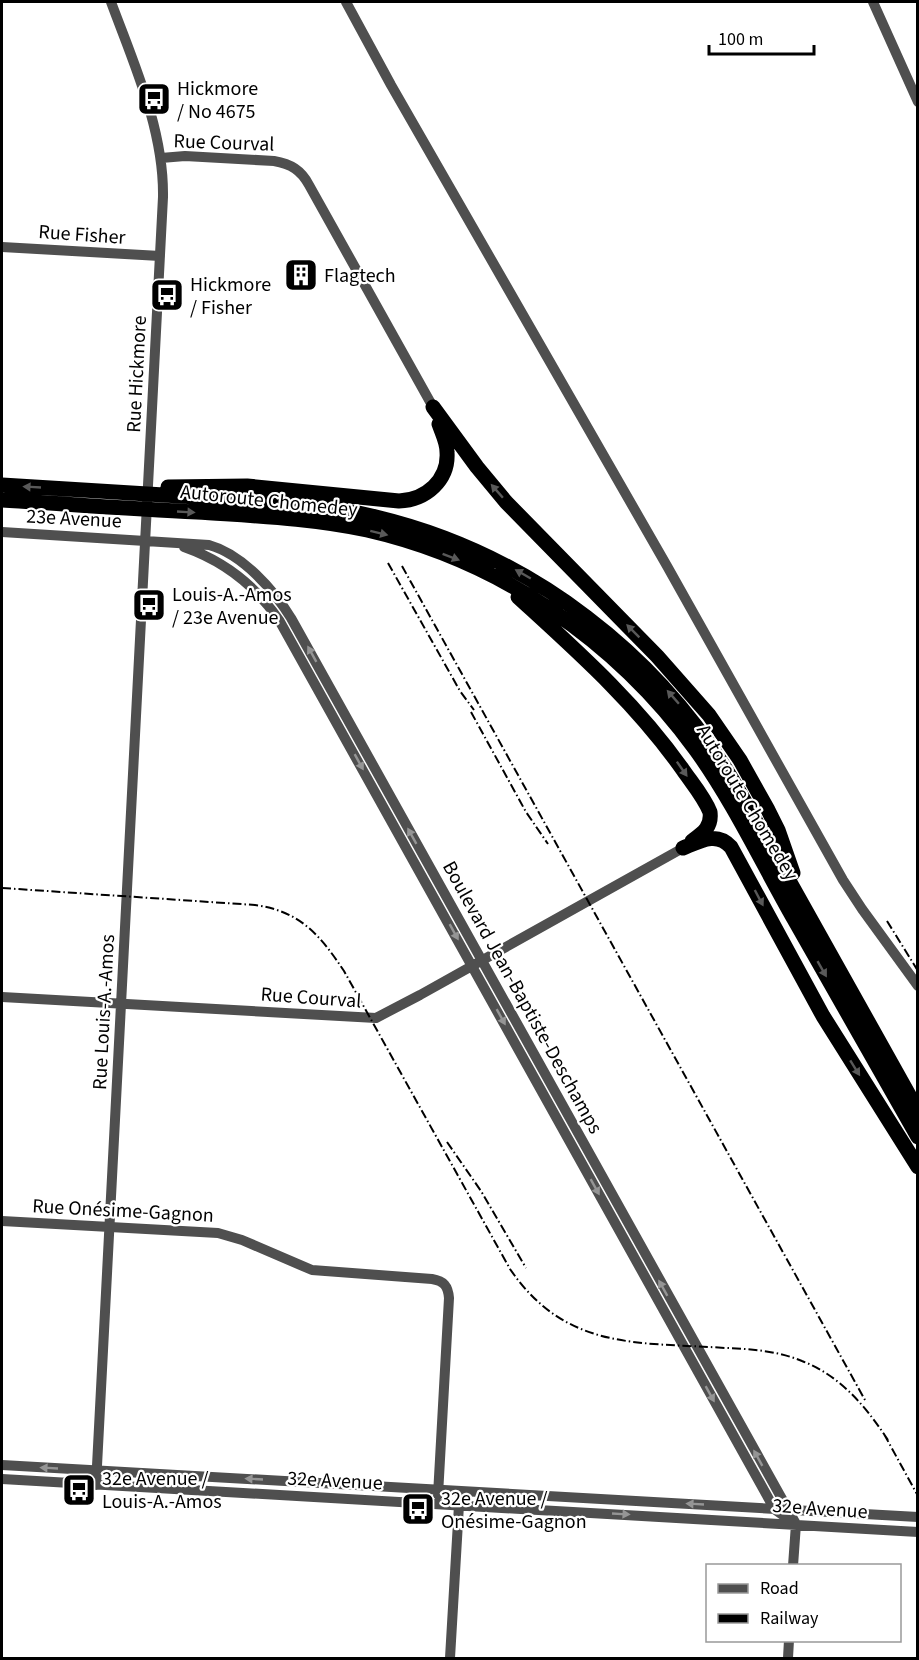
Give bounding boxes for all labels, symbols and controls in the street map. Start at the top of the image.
scale bar [709,18,814,56]
text: 100 m [718,27,763,52]
place label: Hickmore / No 4675 [177,75,258,126]
bus stop icon: Hickmore / No 4675 [136,81,172,117]
street label: Rue Courval [173,127,275,159]
street label: Rue Fisher [38,218,126,252]
building icon: Flagtech [283,257,319,293]
place label: Flagtech [324,262,396,290]
place label: Hickmore / Fisher [190,271,271,322]
bus stop icon: Hickmore / Fisher [149,277,185,313]
street label: Rue Hickmore [120,315,154,433]
street label: Autoroute Chomedey [179,478,359,524]
one-way arrow [22,482,41,492]
one-way arrow [491,484,504,499]
street label: 23e Avenue [26,503,122,535]
one-way arrow [176,507,195,516]
one-way arrow [370,529,388,539]
one-way arrow [442,552,460,562]
one-way arrow [514,570,531,580]
place label: Louis-A.-Amos / 23e Avenue [172,581,292,632]
bus stop icon: Louis-A.-Amos / 23e Avenue [131,587,167,623]
one-way arrow [626,625,640,639]
one-way arrow [307,646,317,663]
one-way arrow [667,690,680,705]
street label: Autoroute Chomedey [689,719,805,887]
one-way arrow [353,754,364,770]
one-way arrow [676,760,688,776]
one-way arrow [407,827,417,844]
street label: Boulevard Jean-Baptiste-Deschamps [435,856,609,1139]
one-way arrow [754,890,764,907]
one-way arrow [449,924,459,941]
street label: Rue Louis-A.-Amos [86,934,122,1091]
one-way arrow [817,961,827,978]
street label: Rue Courval [260,981,362,1015]
one-way arrow [496,1008,506,1025]
one-way arrow [849,1060,860,1076]
one-way arrow [590,1179,600,1196]
street label: Rue Onésime-Gagnon [31,1192,214,1230]
one-way arrow [658,1280,669,1296]
one-way arrow [705,1386,715,1403]
one-way arrow [753,1450,763,1467]
one-way arrow [40,1463,59,1472]
place label: 32e Avenue / Louis-A.-Amos [102,1465,222,1516]
street label: 32e Avenue [287,1465,383,1497]
bus stop icon: 32e Avenue / Louis-A.-Amos [61,1472,97,1508]
one-way arrow [245,1474,264,1484]
place label: 32e Avenue / Onésime-Gagnon [441,1485,587,1536]
bus stop icon: 32e Avenue / Onésime-Gagnon [400,1491,436,1527]
street label: 32e Avenue [771,1492,869,1526]
one-way arrow [686,1500,705,1509]
one-way arrow [612,1509,631,1519]
legend [706,1564,901,1642]
text: Road [760,1576,799,1601]
text: Railway [760,1606,819,1631]

